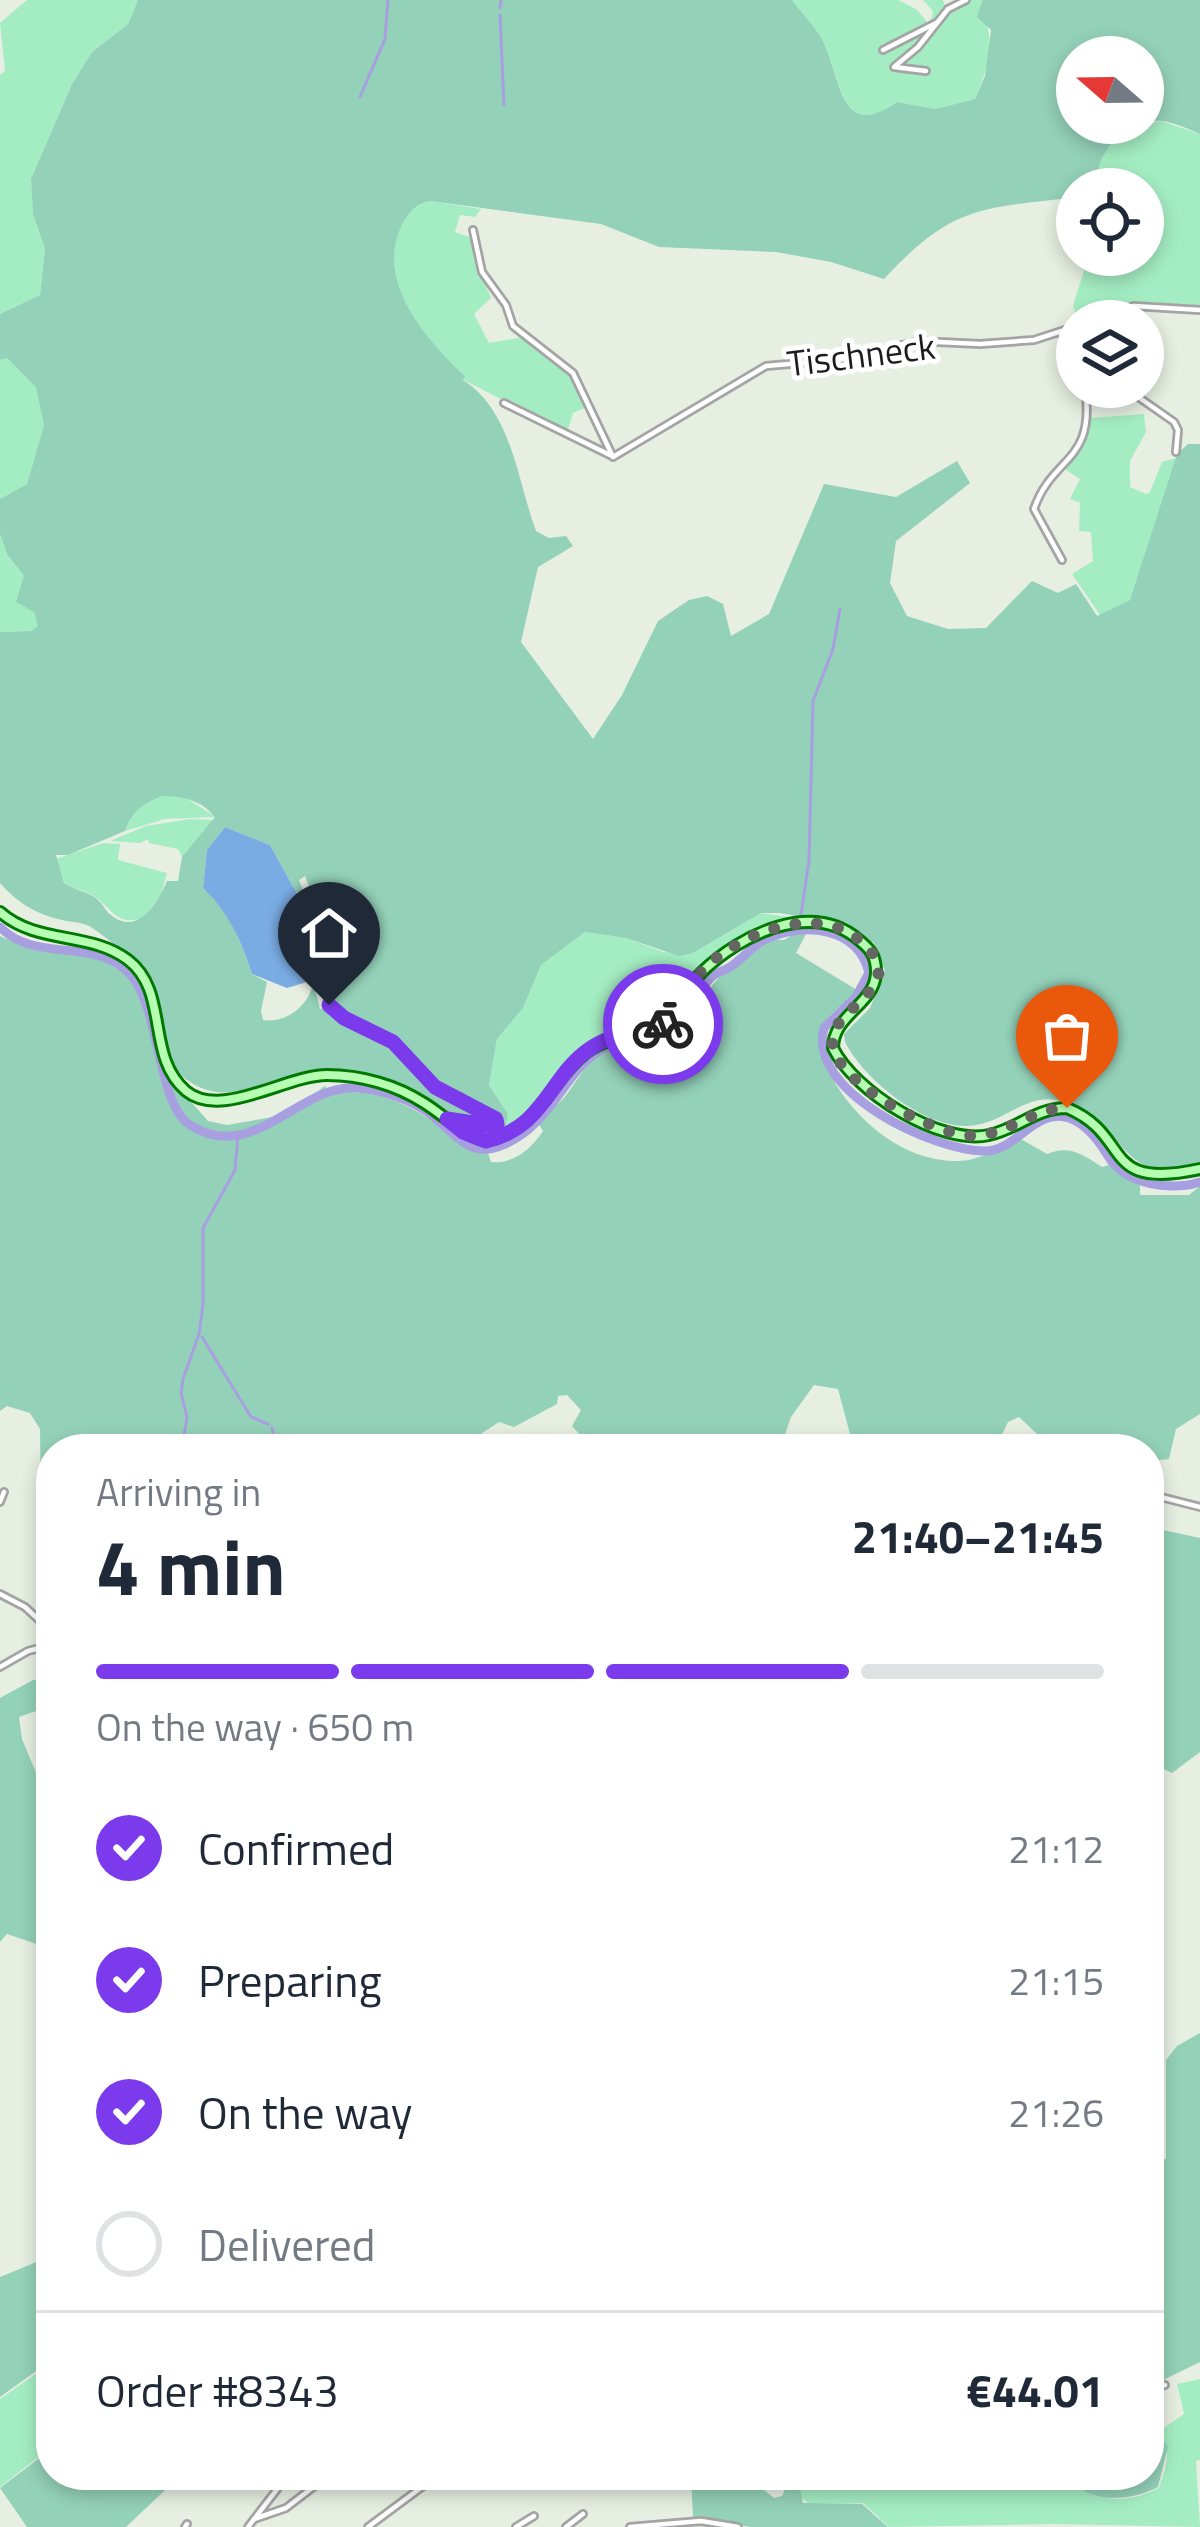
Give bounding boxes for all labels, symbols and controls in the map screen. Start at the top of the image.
north arrow [1056,36,1164,144]
map controls [1056,36,1164,408]
button: locate [1056,168,1164,276]
button: layers [1056,300,1164,408]
street label: Tischneck [784,318,938,390]
pin [278,882,380,1005]
icon: home [296,900,362,966]
courier [603,964,723,1084]
pin [1016,985,1118,1108]
icon: bike [630,991,696,1057]
icon: bag [1034,1003,1100,1069]
text: Arriving in [96,1462,261,1521]
text: 21:40–21:45 [852,1502,1104,1570]
text: 4 min [96,1507,286,1625]
text: On the way · 650 m [96,1697,414,1756]
text: Confirmed [198,1814,394,1882]
icon: check [96,1815,162,1881]
text: 21:12 [1008,1819,1104,1878]
text: Preparing [198,1946,382,2014]
icon: check [96,1947,162,2013]
text: 21:15 [1008,1951,1104,2010]
text: On the way [198,2078,412,2146]
icon: check [96,2079,162,2145]
text: 21:26 [1008,2083,1104,2142]
text: Delivered [198,2210,376,2278]
text: Order #8343 [96,2356,339,2424]
text: €44.01 [966,2356,1104,2424]

